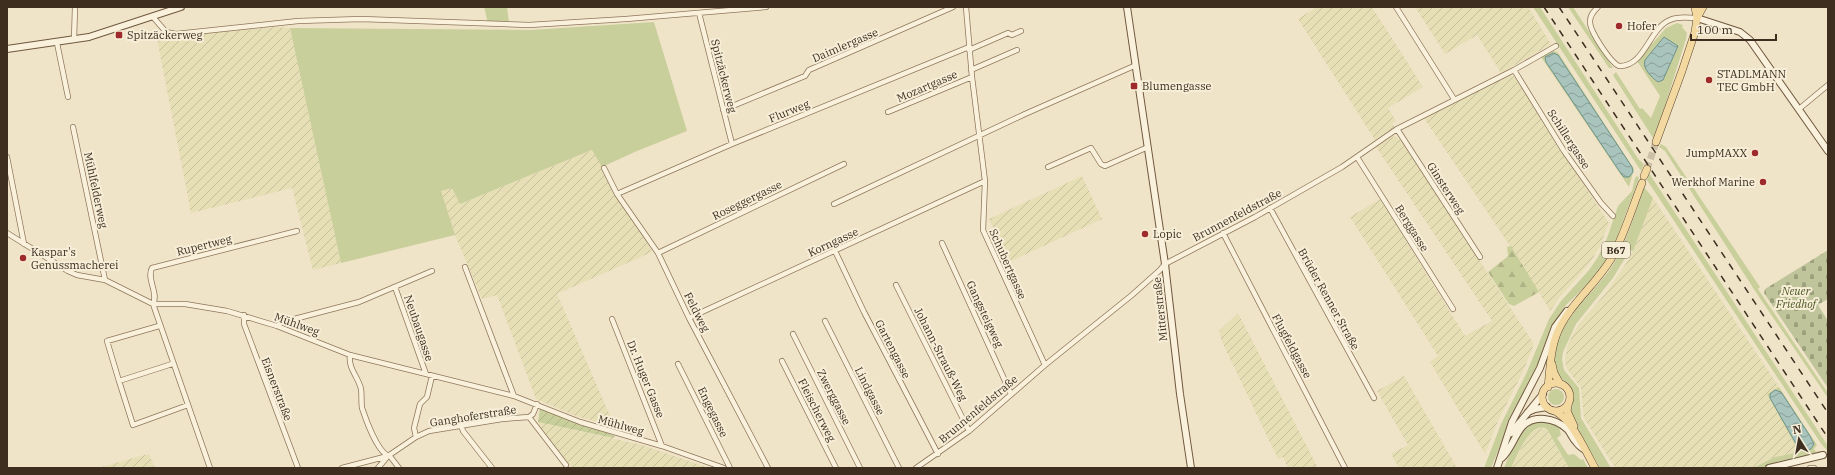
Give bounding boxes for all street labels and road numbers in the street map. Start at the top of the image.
street label: Daimlergasse [810,25,880,65]
street label: Spitzäckerweg [708,38,740,114]
street label: Mozartgasse [895,67,960,105]
street label: Flurweg [767,97,811,125]
street label: Schillergasse [1545,107,1594,172]
street label: Mühlfelderweg [81,151,111,229]
street label: Ginsterweg [1424,159,1468,217]
street label: Roseggergasse [710,177,784,223]
street label: Brunnenfeldstraße [1190,186,1284,244]
street label: Berggasse [1392,202,1432,254]
street label: Korngasse [806,224,861,260]
street label: Schubertgasse [986,227,1030,302]
street label: Rupertweg [175,231,233,259]
road number: B67 [1602,242,1630,258]
street label: Brüder Renner Straße [1295,246,1363,352]
street label: Mitterstraße [1150,276,1170,342]
street label: Gangsteigweg [963,278,1007,350]
street label: Feldweg [681,290,713,334]
street label: Neubaugasse [401,293,437,363]
street label: Johann-Strauß-Weg [911,305,971,403]
street label: Mühlweg [273,309,321,339]
street label: Flugfeldgasse [1269,311,1315,381]
street label: Gartengasse [872,317,914,381]
street label: Dr. Huger Gasse [624,338,668,420]
street label: Eisnerstraße [259,355,296,423]
street label: Lindgasse [852,365,888,418]
street label: Zwerggasse [814,367,854,427]
street label: Brunnenfeldstraße [936,372,1020,446]
street label: Fleischerweg [795,376,839,444]
street label: Engegasse [695,384,731,440]
street label: Ganghoferstraße [429,402,517,430]
street label: Mühlweg [597,412,645,438]

